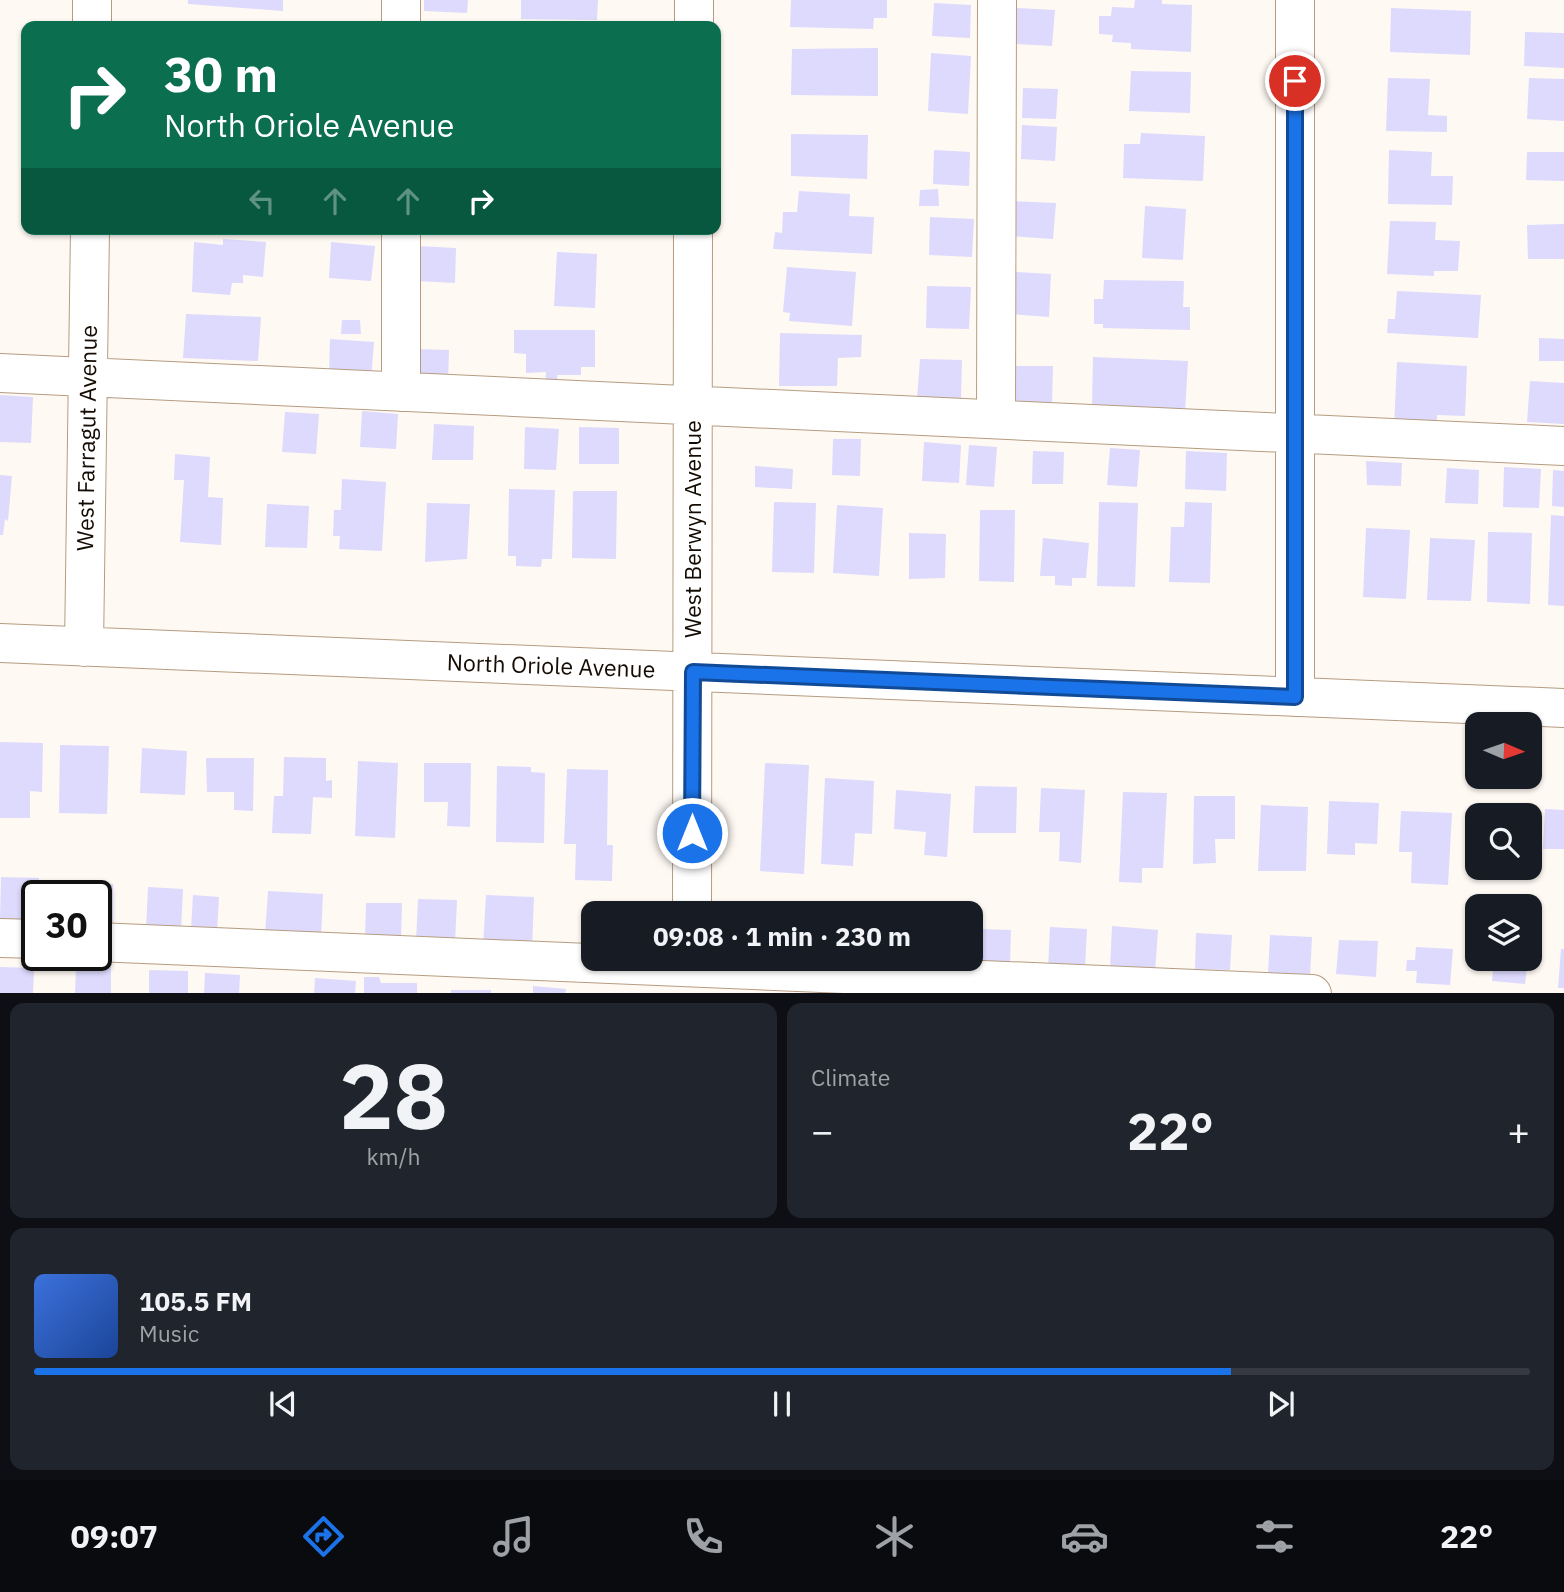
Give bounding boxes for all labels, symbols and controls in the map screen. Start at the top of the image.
text: 30 m [164,42,278,105]
icon: right [49,49,140,140]
pin [1265,51,1325,111]
icon: arrive [1276,62,1314,100]
text: North Oriole Avenue [164,104,454,146]
icon: left [243,182,281,220]
icon: ahead [316,182,354,220]
icon: ahead [389,182,427,220]
icon: right [462,182,500,220]
street label: West Farragut Avenue [69,325,103,551]
street label: West Berwyn Avenue [677,420,707,638]
street label: North Oriole Avenue [446,646,656,684]
north arrow [1465,712,1542,789]
map controls [1465,712,1542,971]
position arrow [655,796,729,870]
button: search [1465,803,1542,880]
speed limit sign: 30 [21,880,112,971]
button: layers [1465,894,1542,971]
text: 09:08 · 1 min · 230 m [653,919,911,953]
text: 28 [339,1036,448,1154]
text: Climate [811,1062,890,1092]
text: 22° [1127,1097,1214,1164]
text: − [811,1106,834,1155]
text: + [1507,1106,1530,1155]
text: km/h [366,1141,421,1171]
text: 105.5 FM [139,1284,252,1318]
text: Music [139,1318,199,1348]
icon: previous [264,1385,302,1423]
icon: pause [763,1385,801,1423]
icon: next [1262,1385,1300,1423]
icon: directions [299,1512,348,1561]
icon: music [489,1512,538,1561]
icon: phone [679,1512,728,1561]
icon: climate [870,1512,919,1561]
icon: car [1060,1512,1109,1561]
icon: filters [1250,1512,1299,1561]
text: 09:07 [71,1515,158,1557]
text: 22° [1440,1515,1493,1557]

